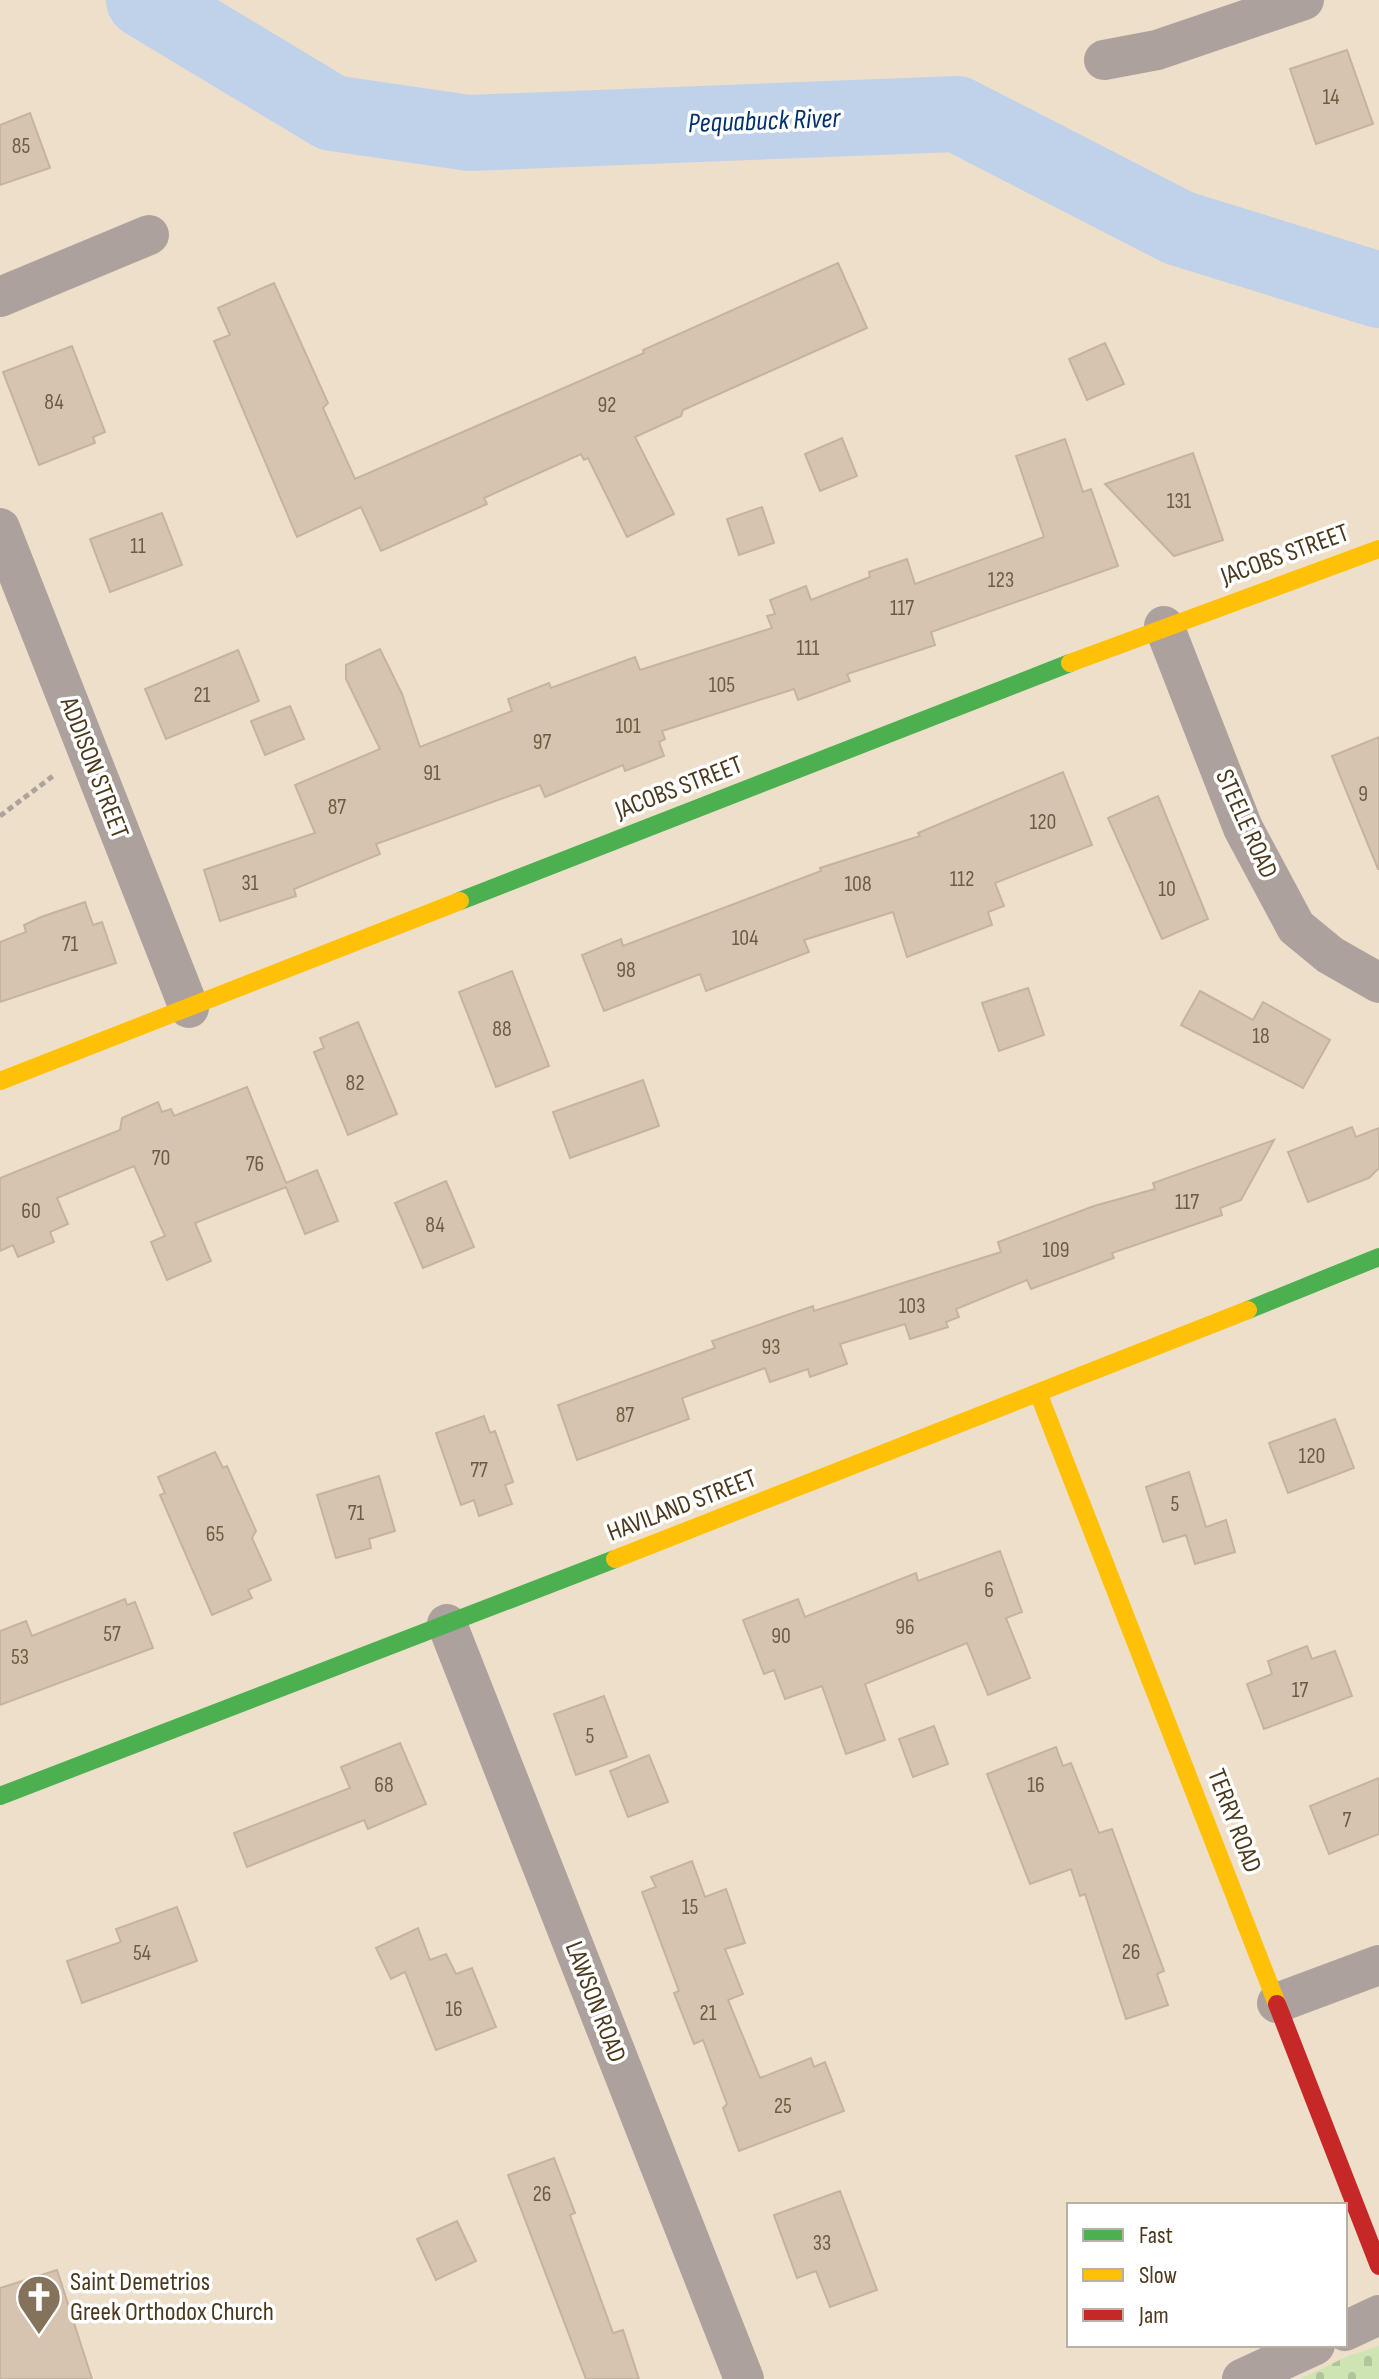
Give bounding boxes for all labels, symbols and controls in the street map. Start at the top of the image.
house number: 14 [1323,84,1339,111]
water label: Pequabuck River [687,102,842,140]
house number: 85 [12,133,30,160]
house number: 84 [44,389,64,416]
house number: 92 [598,392,616,419]
house number: 131 [1167,488,1192,515]
street label: JACOBS STREET [1216,518,1353,593]
house number: 11 [130,533,146,560]
house number: 123 [988,567,1014,594]
house number: 117 [890,595,914,622]
house number: 111 [796,635,820,662]
house number: 105 [709,672,735,699]
house number: 21 [194,682,211,709]
street label: ADDISON STREET [53,692,135,843]
house number: 101 [615,713,641,740]
house number: 97 [533,729,551,756]
street label: JACOBS STREET [610,750,747,827]
house number: 91 [423,760,441,787]
street label: STEELE ROAD [1208,765,1284,883]
house number: 9 [1358,781,1368,808]
house number: 87 [328,794,346,821]
house number: 120 [1030,809,1056,836]
house number: 112 [950,866,974,893]
house number: 31 [242,870,259,897]
house number: 108 [844,871,872,898]
house number: 10 [1158,876,1176,903]
house number: 104 [732,925,758,952]
house number: 71 [62,931,79,958]
house number: 98 [616,957,636,984]
house number: 88 [492,1016,512,1043]
house number: 18 [1252,1023,1270,1050]
house number: 82 [345,1070,365,1097]
house number: 70 [152,1145,170,1172]
house number: 76 [246,1151,264,1178]
house number: 117 [1175,1189,1199,1216]
house number: 60 [21,1198,41,1225]
house number: 84 [425,1212,445,1239]
house number: 109 [1042,1237,1070,1264]
house number: 103 [899,1293,925,1320]
house number: 93 [762,1334,780,1361]
house number: 87 [616,1402,634,1429]
house number: 120 [1299,1443,1325,1470]
house number: 77 [470,1457,488,1484]
street label: HAVILAND STREET [603,1463,761,1549]
house number: 5 [1171,1491,1180,1518]
house number: 71 [348,1500,365,1527]
house number: 65 [206,1521,224,1548]
house number: 6 [984,1577,994,1604]
house number: 96 [895,1614,915,1641]
house number: 57 [103,1621,121,1648]
house number: 90 [771,1623,791,1650]
house number: 53 [11,1644,29,1671]
house number: 17 [1292,1677,1308,1704]
house number: 5 [586,1723,595,1750]
street label: TERRY ROAD [1200,1765,1268,1877]
house number: 68 [374,1772,394,1799]
house number: 16 [1027,1772,1045,1799]
house number: 7 [1343,1807,1352,1834]
house number: 15 [682,1894,698,1921]
street label: LAWSON ROAD [558,1937,632,2067]
house number: 26 [1122,1939,1140,1966]
house number: 54 [133,1940,151,1967]
house number: 16 [445,1996,463,2023]
house number: 21 [700,2000,717,2027]
house number: 25 [774,2093,792,2120]
house number: 26 [533,2181,551,2208]
legend [1067,2203,1347,2347]
text: Fast [1139,2221,1173,2250]
house number: 33 [813,2230,831,2257]
text: Slow [1139,2261,1177,2290]
place label: Saint Demetrios Greek Orthodox Church [70,2267,274,2328]
church icon: Saint Demetrios Greek Orthodox Church [15,2273,63,2336]
text: Jam [1138,2301,1169,2330]

